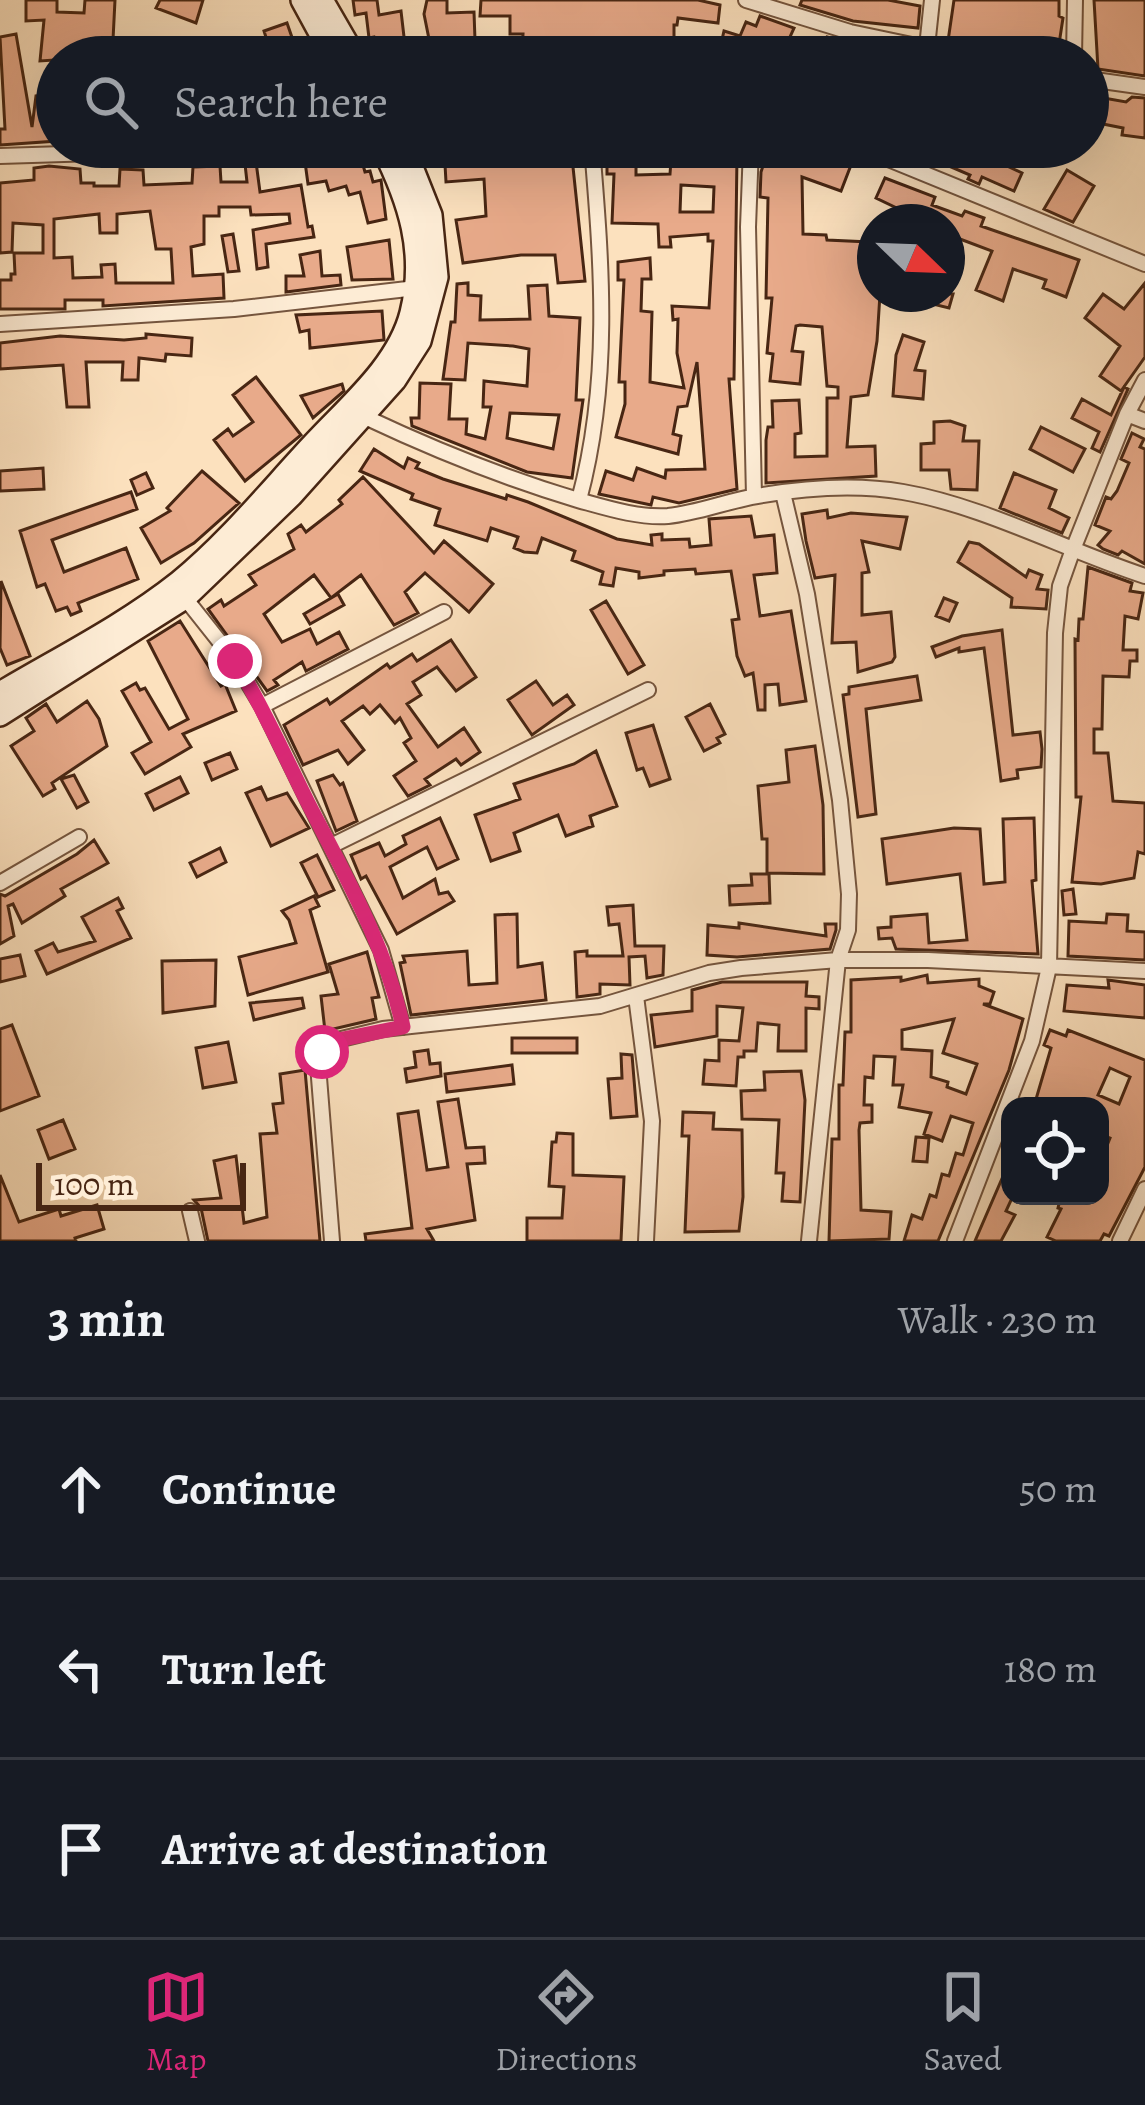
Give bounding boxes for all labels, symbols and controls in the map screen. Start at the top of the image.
search box [36,36,1109,168]
icon: search [78,69,144,135]
text: Search here [174,71,388,133]
north arrow [857,204,965,312]
route end [208,634,262,688]
route start [295,1025,349,1079]
map controls [1001,1097,1109,1205]
button: locate [1001,1097,1109,1205]
scale bar [36,1157,246,1210]
text: 100 m [54,1161,134,1206]
text: 3 min [48,1284,165,1354]
text: Walk · 230 m [898,1293,1097,1346]
icon: ahead [48,1456,114,1522]
text: Continue [162,1458,336,1520]
text: 50 m [1019,1462,1097,1515]
icon: left [48,1636,114,1702]
text: Turn left [162,1638,326,1700]
text: 180 m [1004,1642,1097,1695]
icon: arrive [48,1816,114,1882]
text: Arrive at destination [162,1818,548,1880]
tab: Map [143,1964,209,2081]
tab: Directions [496,1964,637,2081]
tab: Saved [924,1964,1002,2081]

